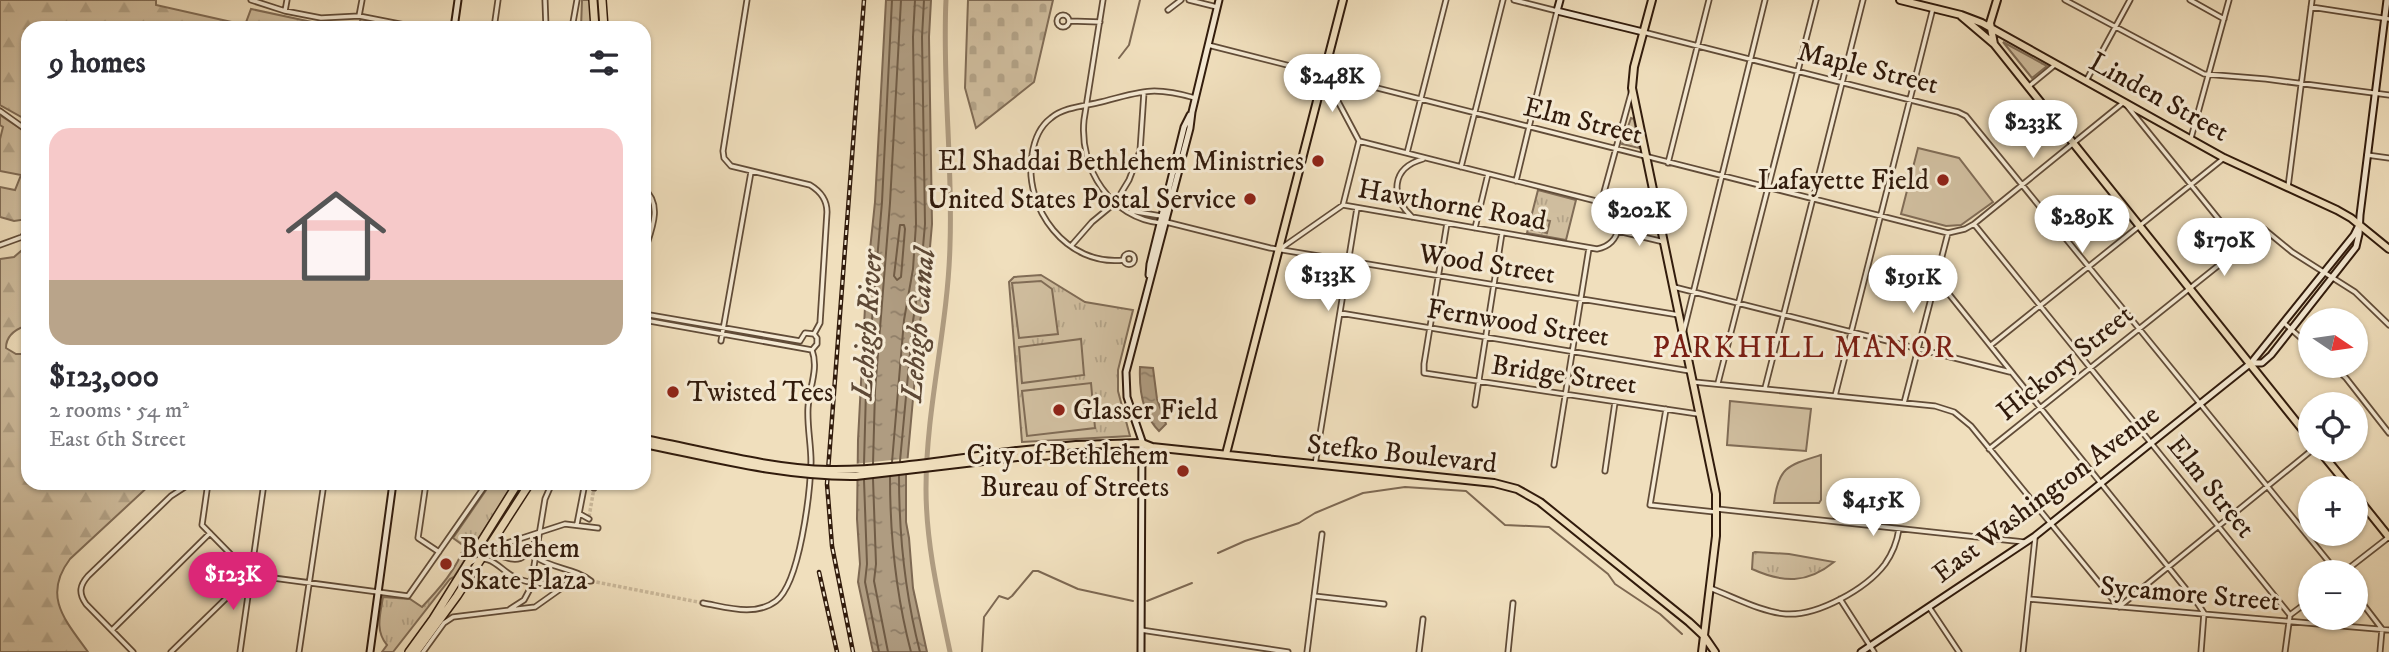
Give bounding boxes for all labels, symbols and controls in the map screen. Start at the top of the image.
street label: Maple Street [1794,34,1942,102]
icon: filters [585,44,623,82]
street label: Linden Street [2083,44,2235,150]
text: 9 homes [49,45,146,82]
pin: $248K [1283,54,1381,114]
text: $248K [1300,62,1364,91]
street label: Elm Street [1520,89,1646,153]
pin: $233K [1984,100,2082,160]
text: $233K [2004,108,2062,137]
place label: El Shaddai Bethlehem Ministries [938,144,1304,179]
marker: El Shaddai Bethlehem Ministries [1310,153,1326,169]
place label: Lafayette Field [1758,163,1929,198]
street label: Hawthorne Road [1355,171,1549,239]
marker: Lafayette Field [1935,172,1951,188]
icon: home [273,173,399,299]
place label: United States Postal Service [927,182,1236,217]
pin: $202K [1590,188,1688,248]
marker: United States Postal Service [1242,191,1258,207]
text: $202K [1607,196,1671,225]
pin: $289K [2033,196,2131,255]
text: $289K [2051,203,2114,232]
pin: $170K [2175,218,2273,278]
text: $170K [2193,226,2255,255]
street label: Wood Street [1415,236,1558,292]
water label: Lehigh Canal [894,244,944,405]
water label: Lehigh River [844,247,892,403]
pin: $133K [1279,254,1377,313]
pin: $191K [1864,256,1962,315]
text: $133K [1301,261,1355,290]
text: $191K [1885,263,1941,292]
street label: Fernwood Street [1424,291,1612,355]
street label: Hickory Street [1990,297,2140,429]
north arrow [2298,308,2368,378]
map controls [2298,308,2368,630]
district label: PARKHILL MANOR [1652,330,1956,367]
street label: Bridge Street [1489,347,1639,403]
text: $123,000 [49,359,159,396]
place label: Twisted Tees [687,375,833,410]
marker: Twisted Tees [665,384,681,400]
button: locate [2298,392,2368,462]
place label: Glasser Field [1073,393,1218,428]
text: 2 rooms · 54 m² [49,396,189,425]
street label: East Washington Avenue [1925,397,2167,591]
marker: Glasser Field [1051,402,1067,418]
text: East 6th Street [49,425,186,454]
street label: Stefko Boulevard [1305,427,1499,481]
street label: Elm Street [2159,429,2263,545]
place label: City of Bethlehem Bureau of Streets [967,438,1169,505]
marker: City of Bethlehem Bureau of Streets [1175,463,1191,479]
button: + [2298,476,2368,546]
pin: $415K [1824,478,1922,538]
text: $415K [1842,486,1904,515]
place label: Bethlehem Skate Plaza [460,531,588,598]
pin: $123K [184,552,282,612]
marker: Bethlehem Skate Plaza [438,556,454,572]
text: $123K [204,560,262,589]
button: − [2298,560,2368,630]
street label: Sycamore Street [2099,569,2281,619]

